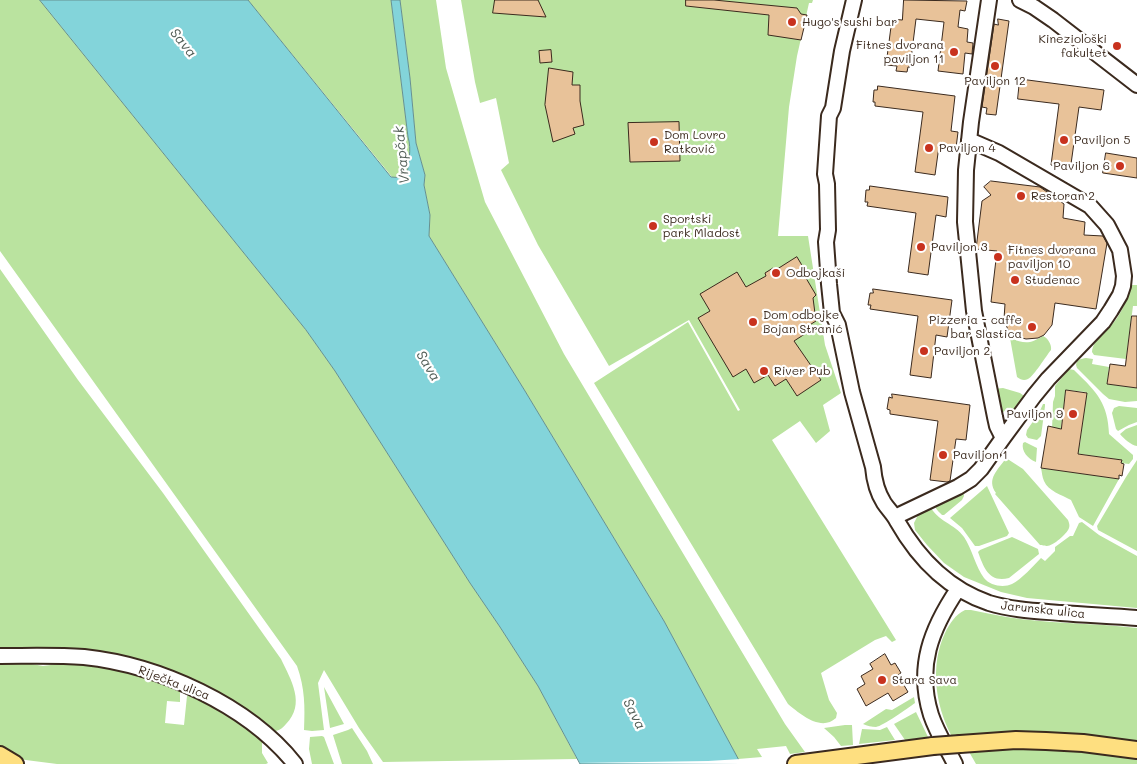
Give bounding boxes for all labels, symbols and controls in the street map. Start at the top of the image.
place label: Hugo's sushi bar [802,15,897,29]
marker: Hugo's sushi bar [786,16,798,28]
water label: Sava [166,25,200,61]
place label: Kineziološki fakultet [1039,32,1107,60]
place label: Fitnes dvorana paviljon 11 [856,38,944,66]
marker: Kineziološki fakultet [1111,40,1123,52]
marker: Fitnes dvorana paviljon 11 [948,46,960,58]
marker: Paviljon 12 [989,60,1001,72]
place label: Paviljon 12 [964,74,1026,88]
water label: Vrapčak [391,125,413,185]
place label: Dom Lovro Ratković [664,128,726,156]
place label: Paviljon 5 [1074,133,1130,147]
marker: Paviljon 5 [1058,134,1070,146]
marker: Dom Lovro Ratković [648,136,660,148]
place label: Paviljon 4 [939,141,996,155]
marker: Paviljon 4 [923,142,935,154]
place label: Paviljon 6 [1053,159,1110,173]
marker: Paviljon 6 [1114,160,1126,172]
place label: Restoran 2 [1031,189,1095,203]
marker: Restoran 2 [1015,190,1027,202]
place label: Sportski park Mladost [663,212,740,240]
marker: Sportski park Mladost [647,220,659,232]
place label: Paviljon 3 [931,240,988,254]
marker: Paviljon 3 [915,241,927,253]
place label: Fitnes dvorana paviljon 10 [1008,243,1096,271]
marker: Fitnes dvorana paviljon 10 [992,251,1004,263]
place label: Odbojkaši [786,266,845,280]
marker: Odbojkaši [770,267,782,279]
place label: Studenac [1025,273,1080,287]
marker: Studenac [1009,274,1021,286]
place label: Dom odbojke Bojan Stranić [763,308,842,336]
place label: Pizzeria - caffe bar Slastica [929,313,1022,341]
marker: Dom odbojke Bojan Stranić [747,316,759,328]
marker: Pizzeria - caffe bar Slastica [1026,321,1038,333]
place label: Paviljon 2 [934,344,990,358]
marker: Paviljon 2 [918,345,930,357]
water label: Sava [412,348,444,384]
place label: River Pub [774,364,831,378]
marker: River Pub [758,365,770,377]
place label: Paviljon 9 [1006,407,1063,421]
marker: Paviljon 9 [1067,408,1079,420]
place label: Paviljon 1 [953,448,1008,462]
marker: Paviljon 1 [937,449,949,461]
street label: Jarunska ulica [1000,598,1086,622]
street label: Riječka ulica [136,663,212,703]
place label: Stara Sava [892,673,957,687]
marker: Stara Sava [876,674,888,686]
water label: Sava [619,696,649,732]

